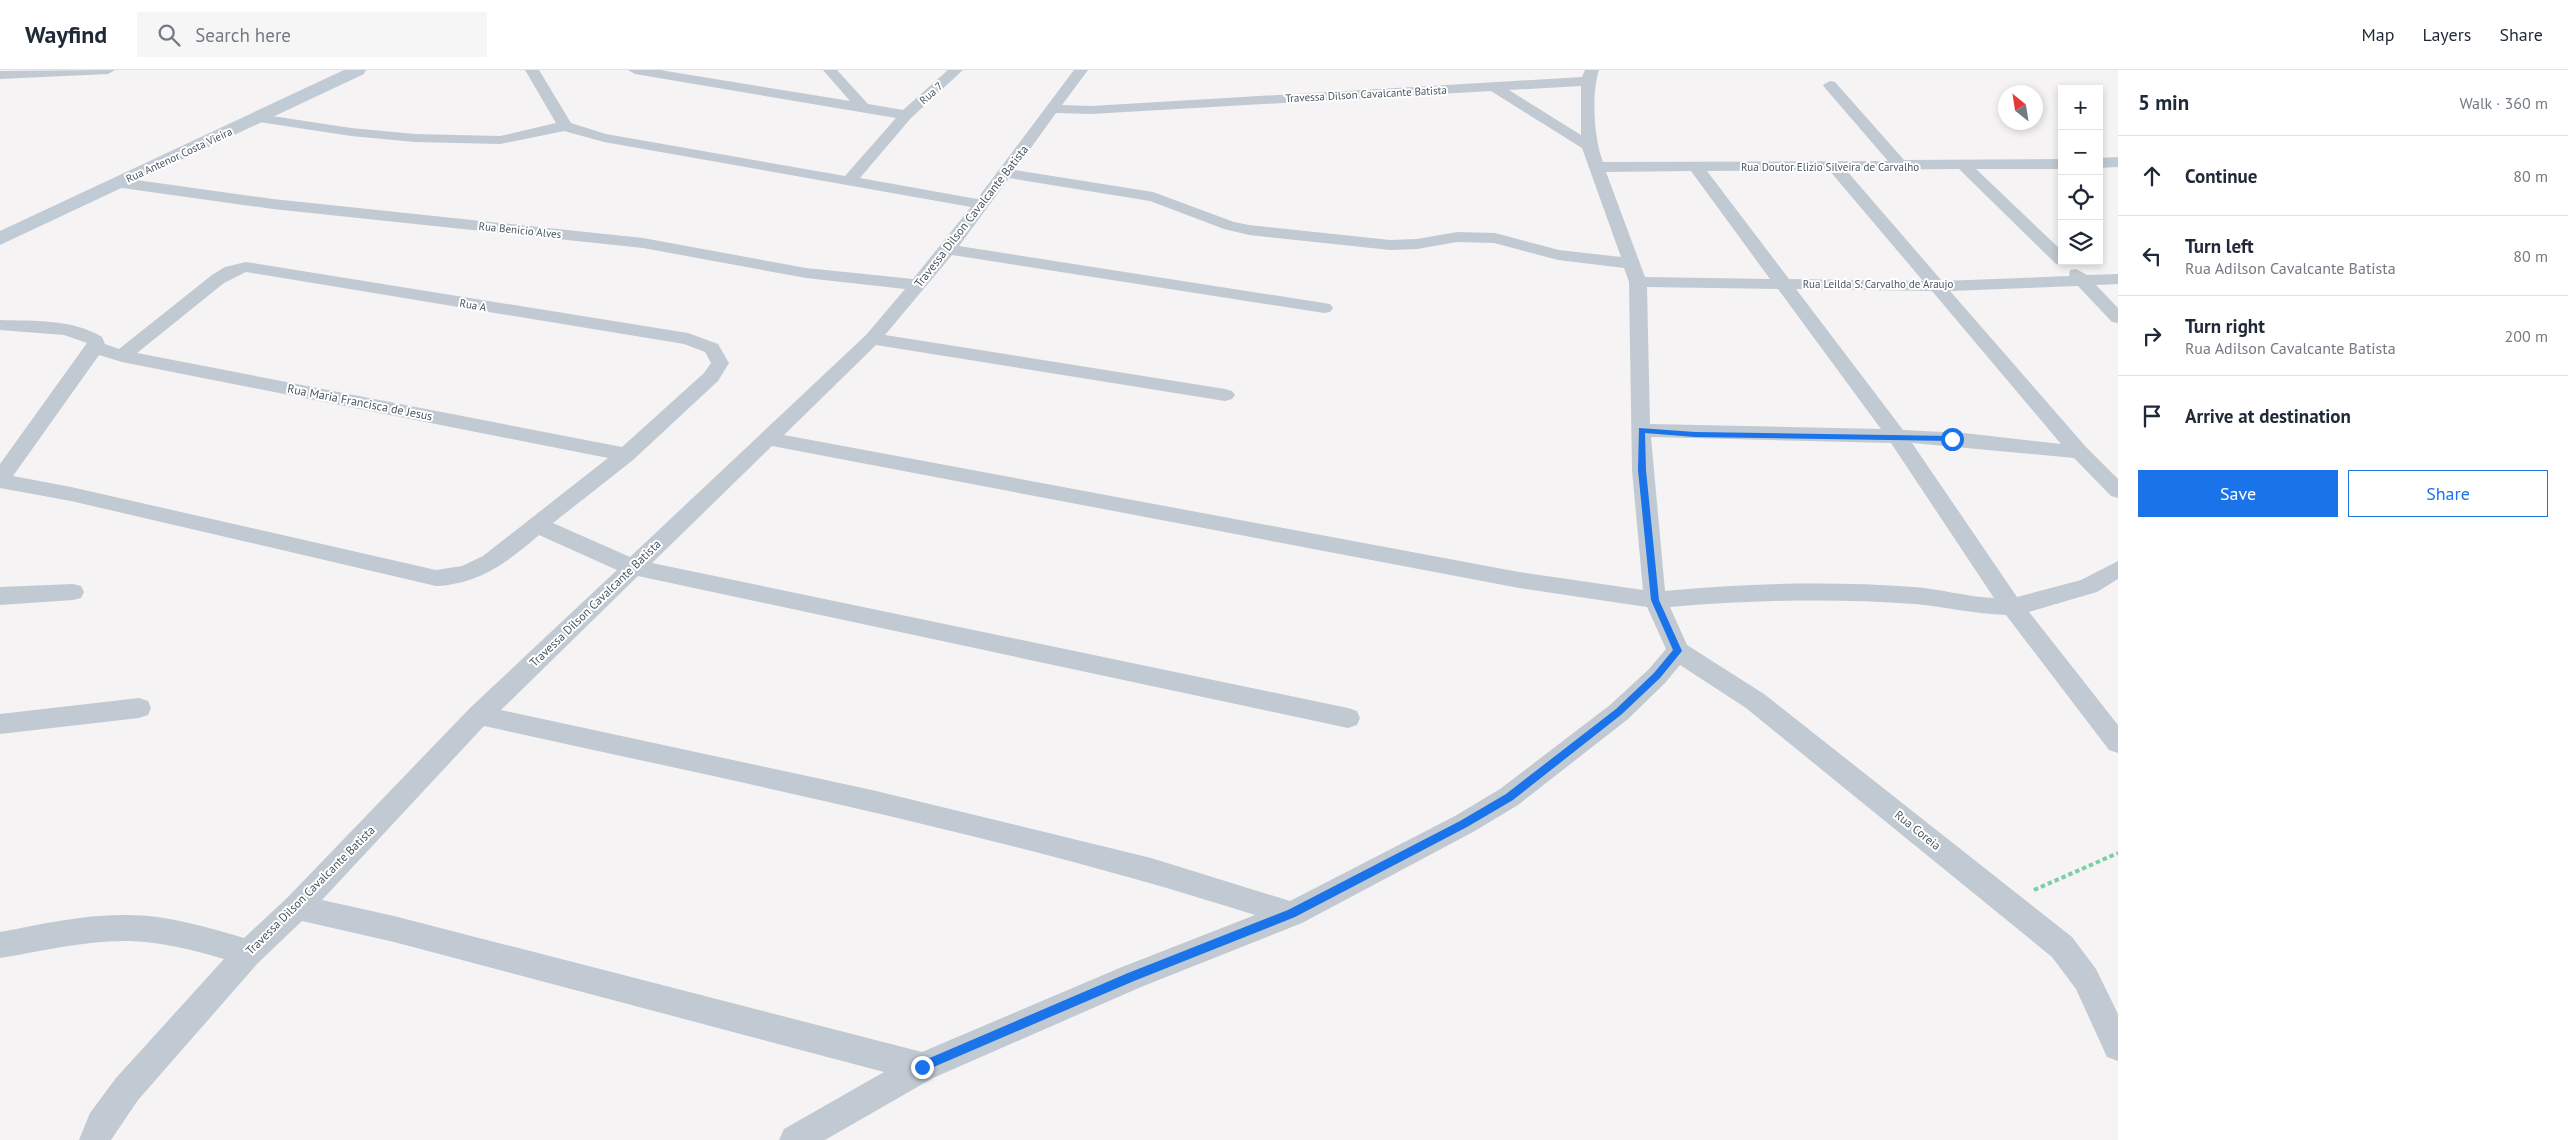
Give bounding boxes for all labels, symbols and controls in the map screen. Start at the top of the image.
search box [137,12,487,57]
text: Wayfind [25,19,107,50]
icon: search [155,21,183,49]
text: Search here [195,23,291,47]
text: Map [2362,23,2394,46]
text: Layers [2422,23,2471,46]
text: Share [2499,23,2543,46]
street label: Rua 7 [916,79,946,107]
street label: Travessa Dilson Cavalcante Batista [1285,83,1447,105]
north arrow [1998,85,2043,130]
map controls [2058,85,2103,265]
button: + [2058,85,2103,130]
text: 5 min [2138,89,2189,116]
text: Walk · 360 m [2459,93,2548,113]
street label: Rua Antenor Costa Vieira [124,124,234,186]
button: − [2058,130,2103,175]
street label: Travessa Dilson Cavalcante Batista [911,142,1031,290]
street label: Rua Doutor Elizio Silveira de Carvalho [1741,160,1919,174]
icon: ahead [2138,162,2166,190]
text: Continue [2185,164,2257,188]
text: 80 m [2513,166,2548,186]
button: locate [2058,175,2103,220]
street label: Rua Benicio Alves [478,219,562,241]
button: layers [2058,220,2103,265]
text: Turn left [2185,234,2254,258]
icon: left [2138,242,2166,270]
text: 80 m [2513,246,2548,266]
text: Rua Adilson Cavalcante Batista [2185,258,2396,278]
street label: Rua Leilda S. Carvalho de Araujo [1803,277,1953,291]
street label: Rua A [459,296,488,314]
text: Turn right [2185,314,2265,338]
icon: right [2138,322,2166,350]
text: 200 m [2505,326,2548,346]
text: Rua Adilson Cavalcante Batista [2185,338,2396,358]
street label: Rua Maria Francisca de Jesus [286,381,434,423]
icon: arrive [2138,402,2166,430]
text: Arrive at destination [2185,404,2351,428]
route start [1941,428,1964,451]
button: Save [2138,470,2338,517]
button: Share [2348,470,2548,517]
street label: Travessa Dilson Cavalcante Batista [526,536,664,670]
street label: Rua Coreia [1892,807,1944,853]
street label: Travessa Dilson Cavalcante Batista [242,822,378,958]
route end [911,1056,934,1079]

